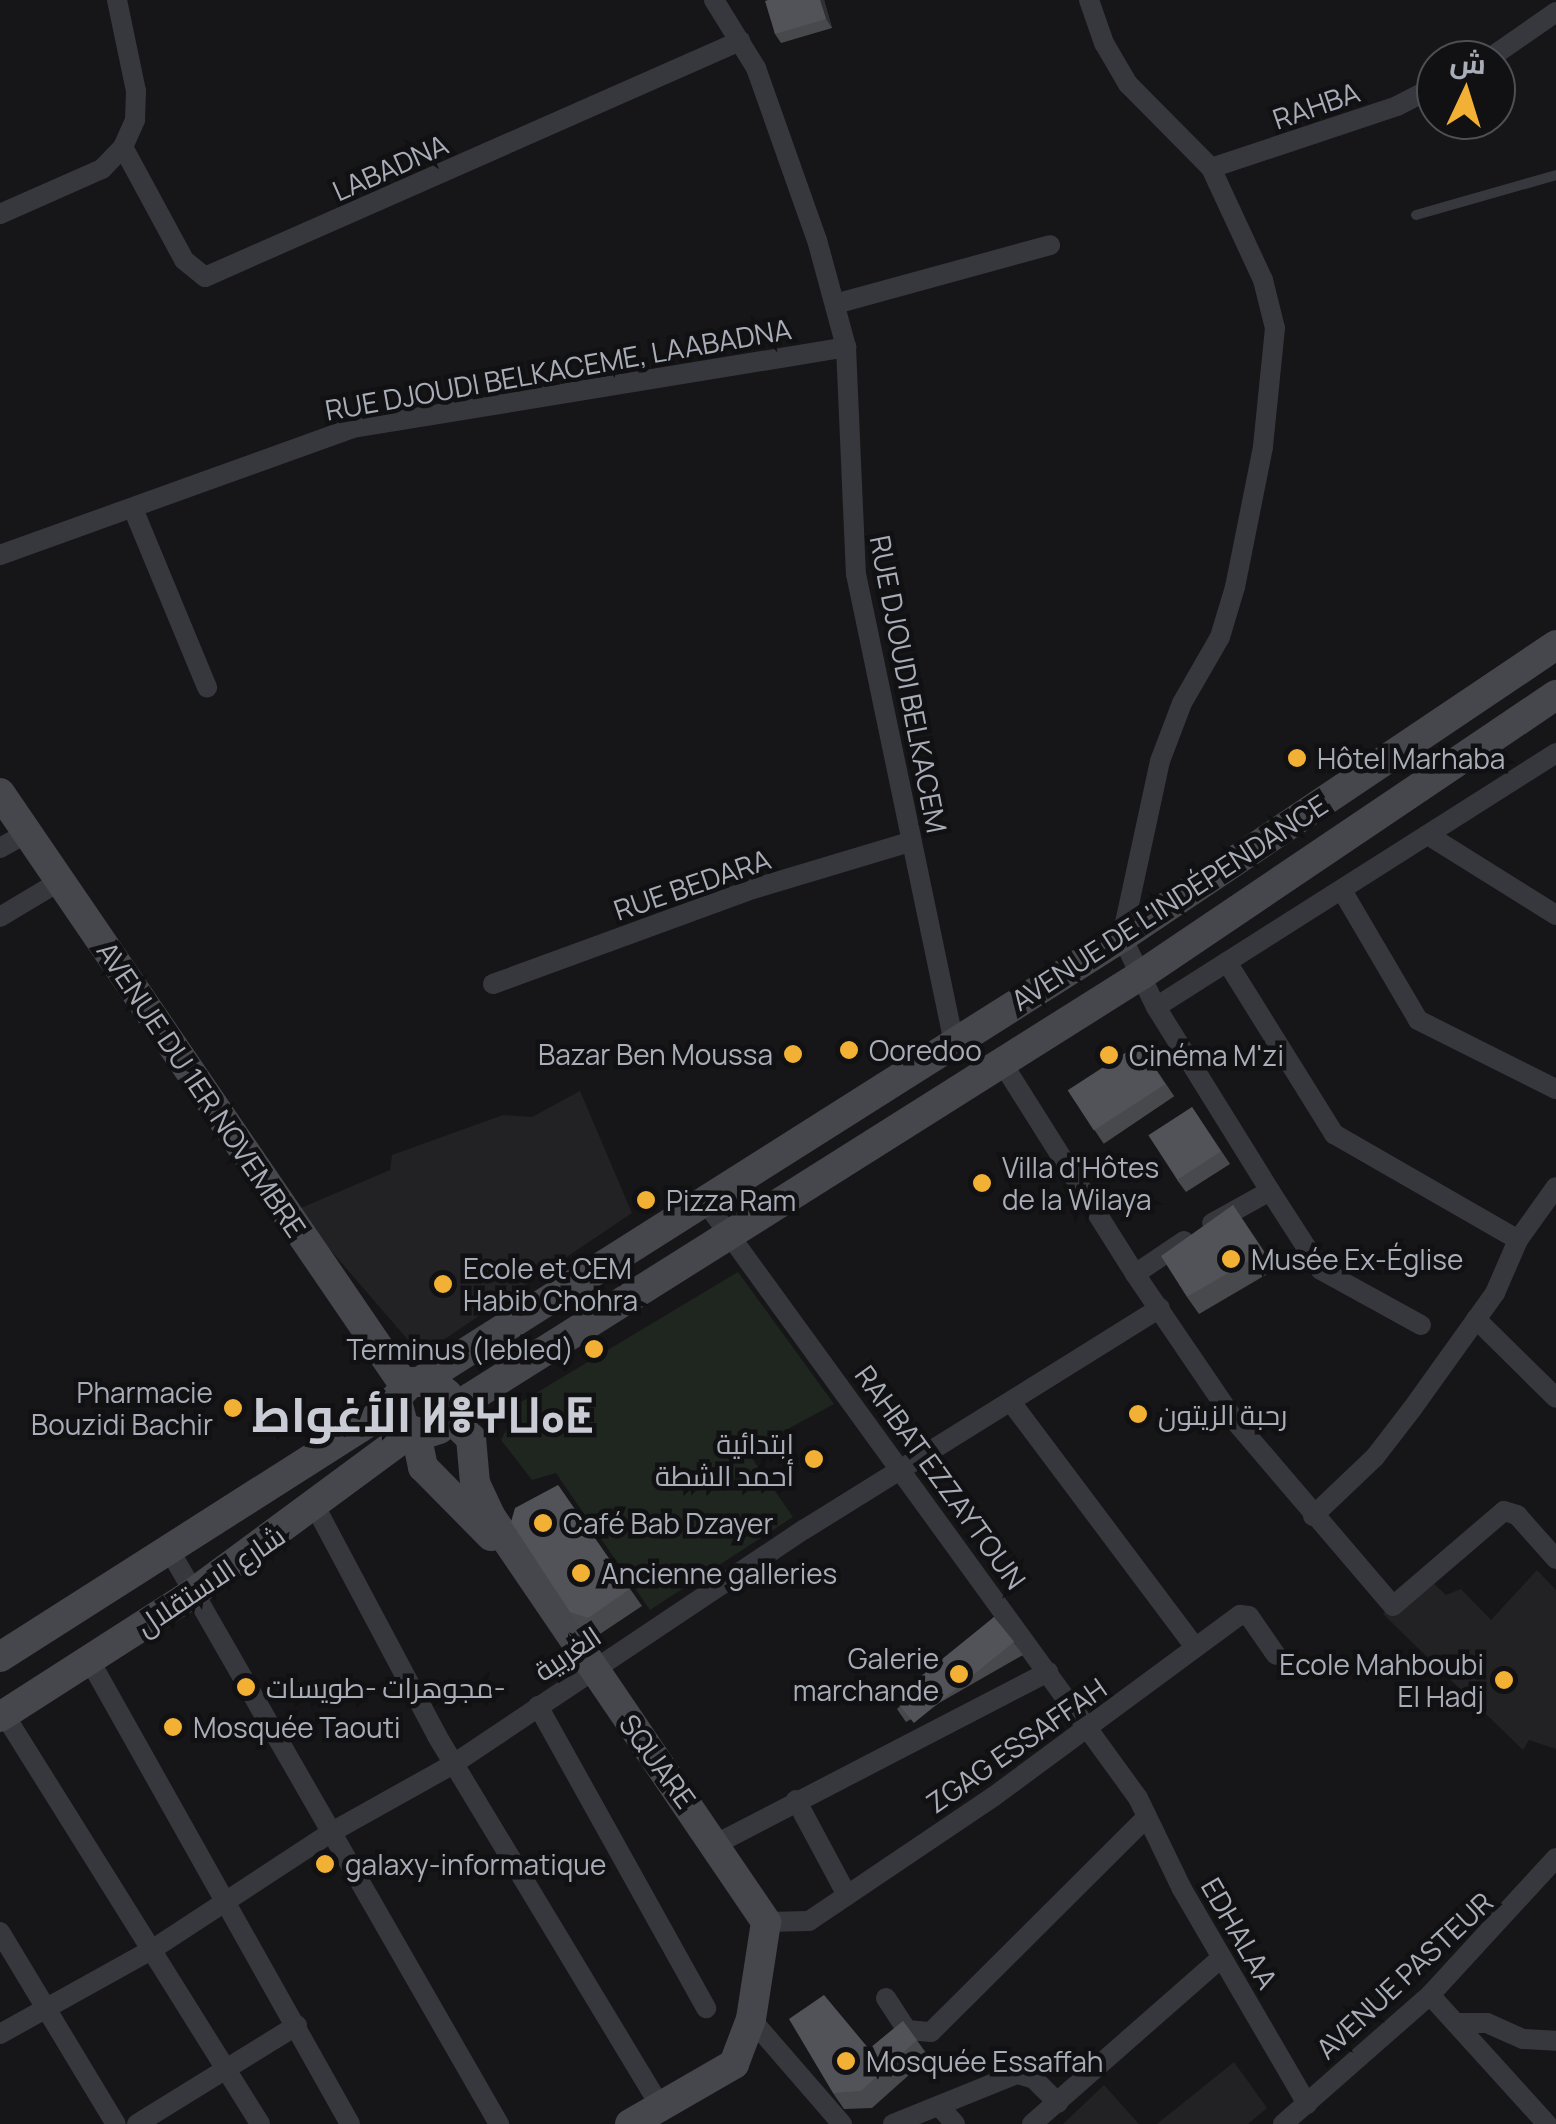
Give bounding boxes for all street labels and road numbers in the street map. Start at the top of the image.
street label: RAHBA [1268,75,1364,135]
street label: LABADNA [327,127,453,207]
street label: RUE DJOUDI BELKACEME, LAABADNA [322,311,794,427]
street label: RUE DJOUDI BELKACEM [864,532,954,836]
street label: AVENUE DE L'INDÉPENDANCE [1005,787,1333,1017]
street label: RUE BEDARA [609,842,775,926]
street label: AVENUE DU 1ER NOVEMBRE [91,935,313,1243]
street label: RAHBAT EZZAYTOUN [848,1358,1034,1596]
street label: شارع الاستقلال [129,1518,291,1642]
street label: الغربية [527,1619,607,1687]
street label: ZGAG ESSAFFAH [920,1671,1112,1819]
street label: SQUARE [613,1708,703,1814]
street label: EDHALAA [1195,1872,1285,1994]
street label: AVENUE PASTEUR [1309,1885,1499,2065]

